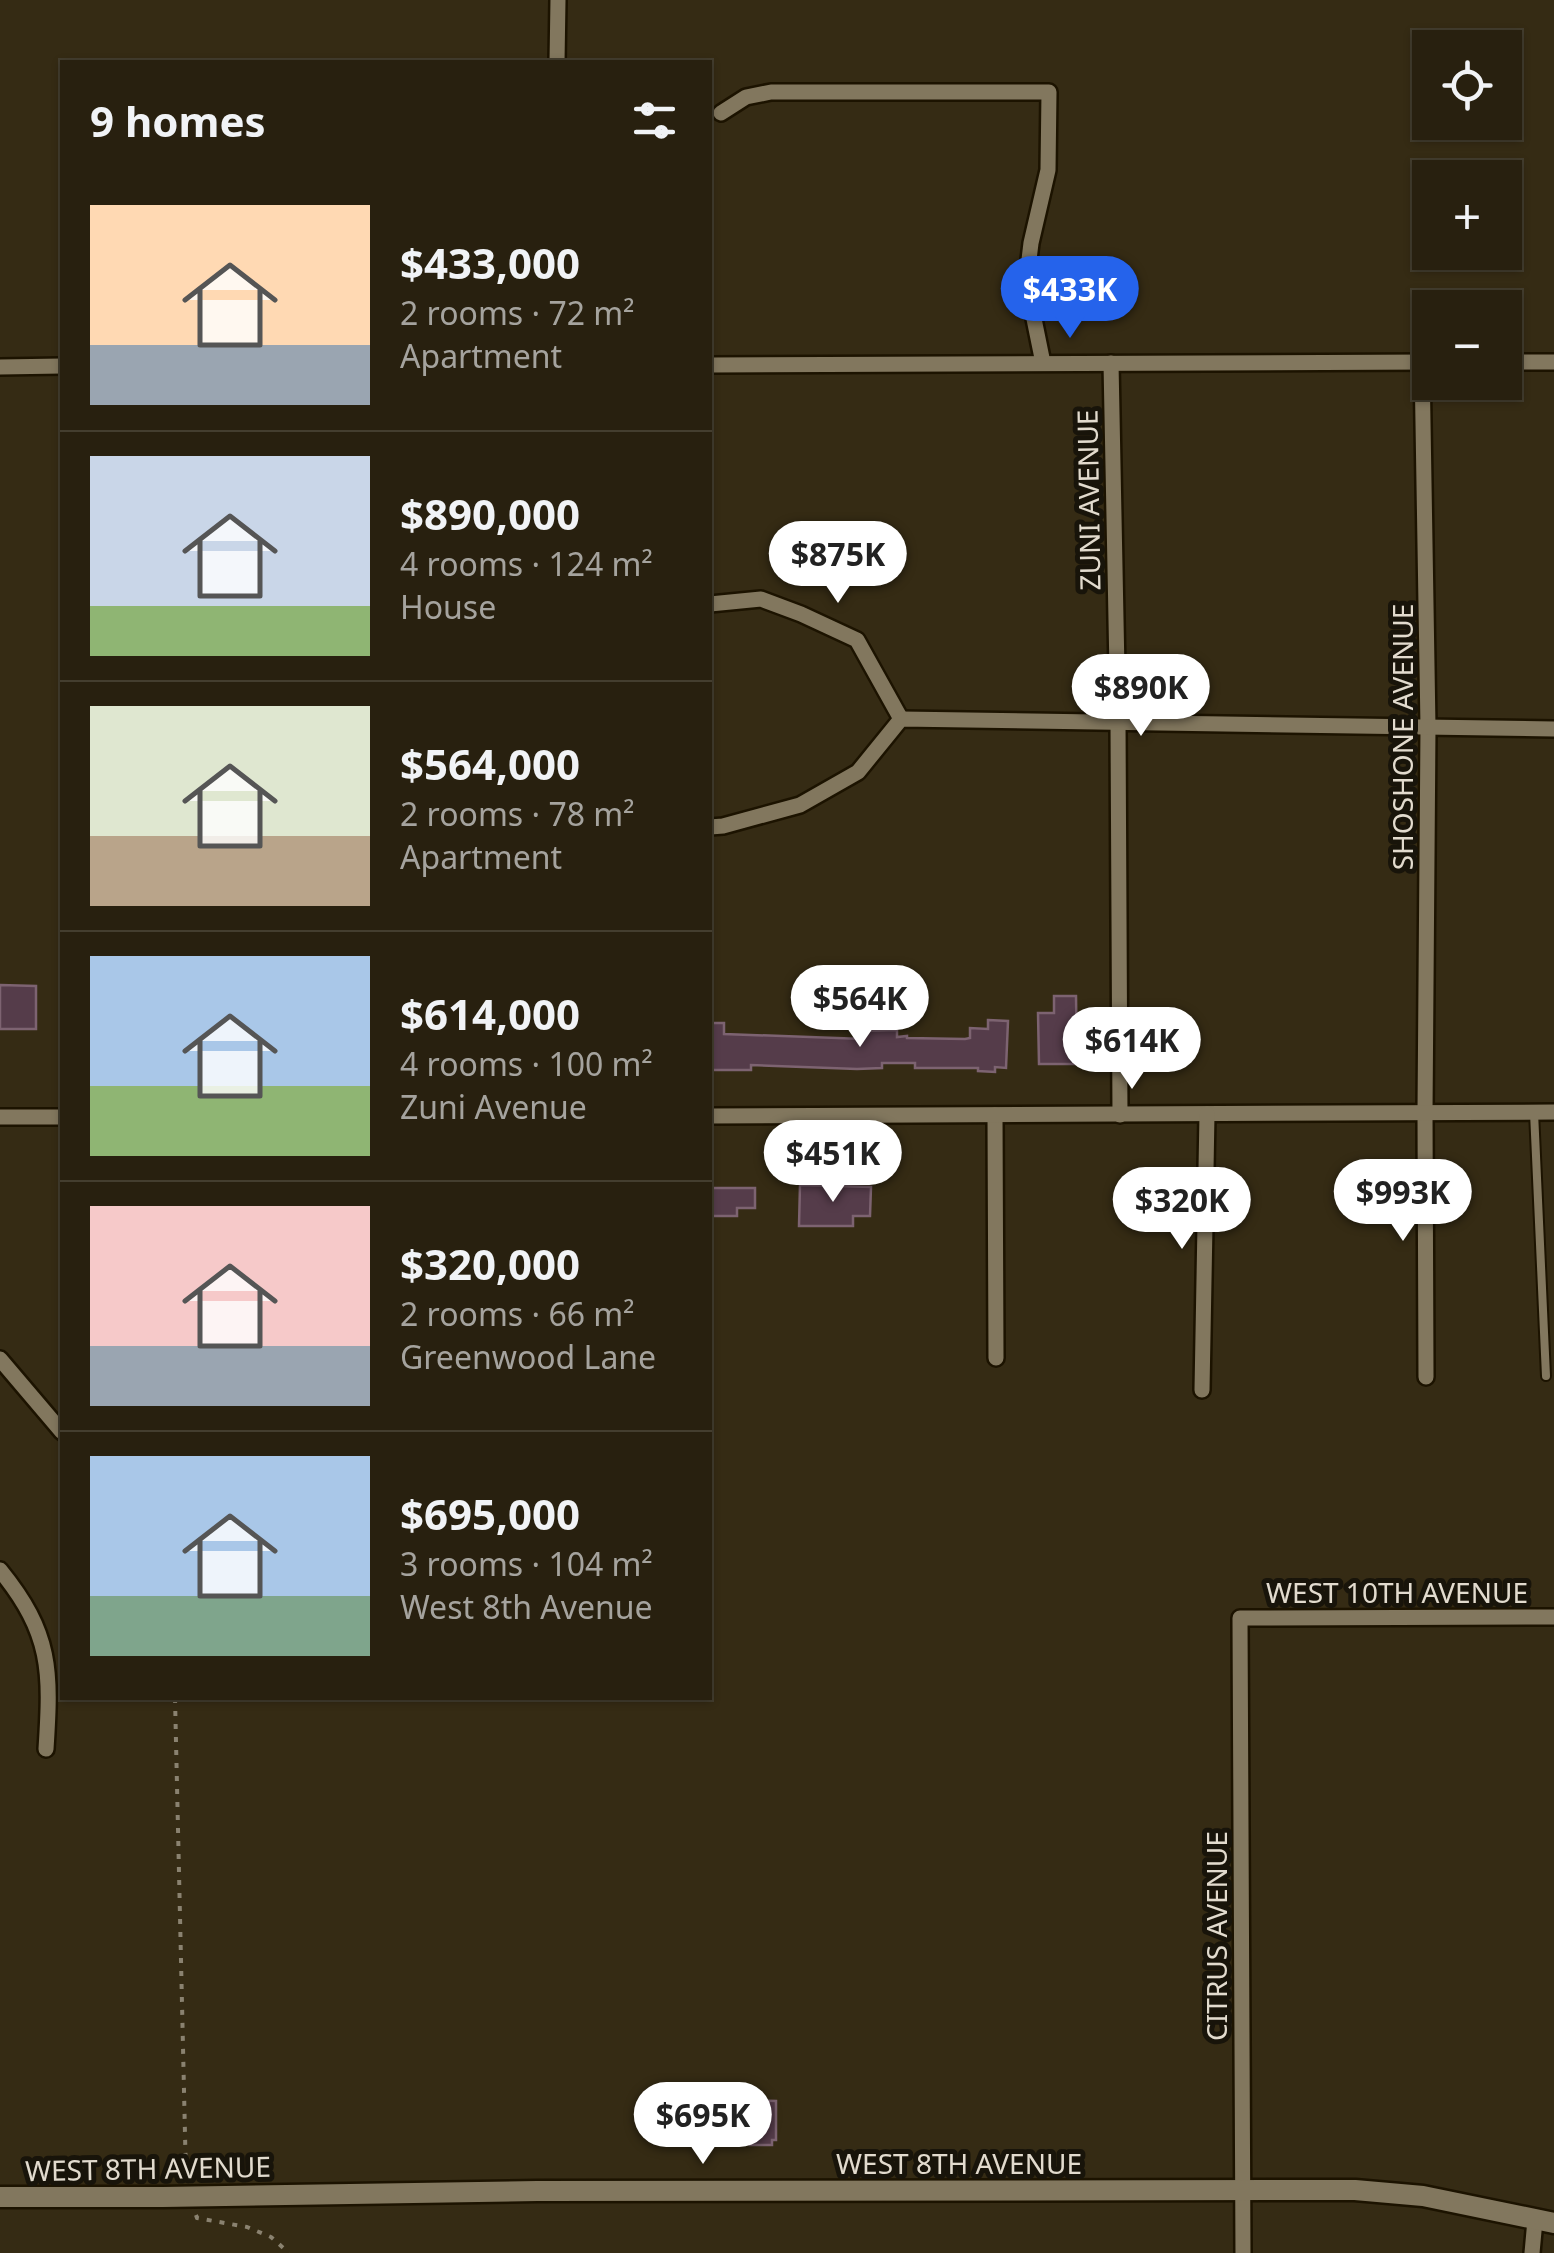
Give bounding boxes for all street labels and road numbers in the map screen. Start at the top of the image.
street label: ZUNI AVENUE [1067,409,1109,591]
street label: SHOSHONE AVENUE [1383,604,1421,870]
street label: WEST 10TH AVENUE [1266,1573,1528,1611]
street label: CITRUS AVENUE [1197,1831,1235,2041]
street label: WEST 8TH AVENUE [836,2144,1082,2182]
street label: WEST 8TH AVENUE [25,2147,271,2189]

